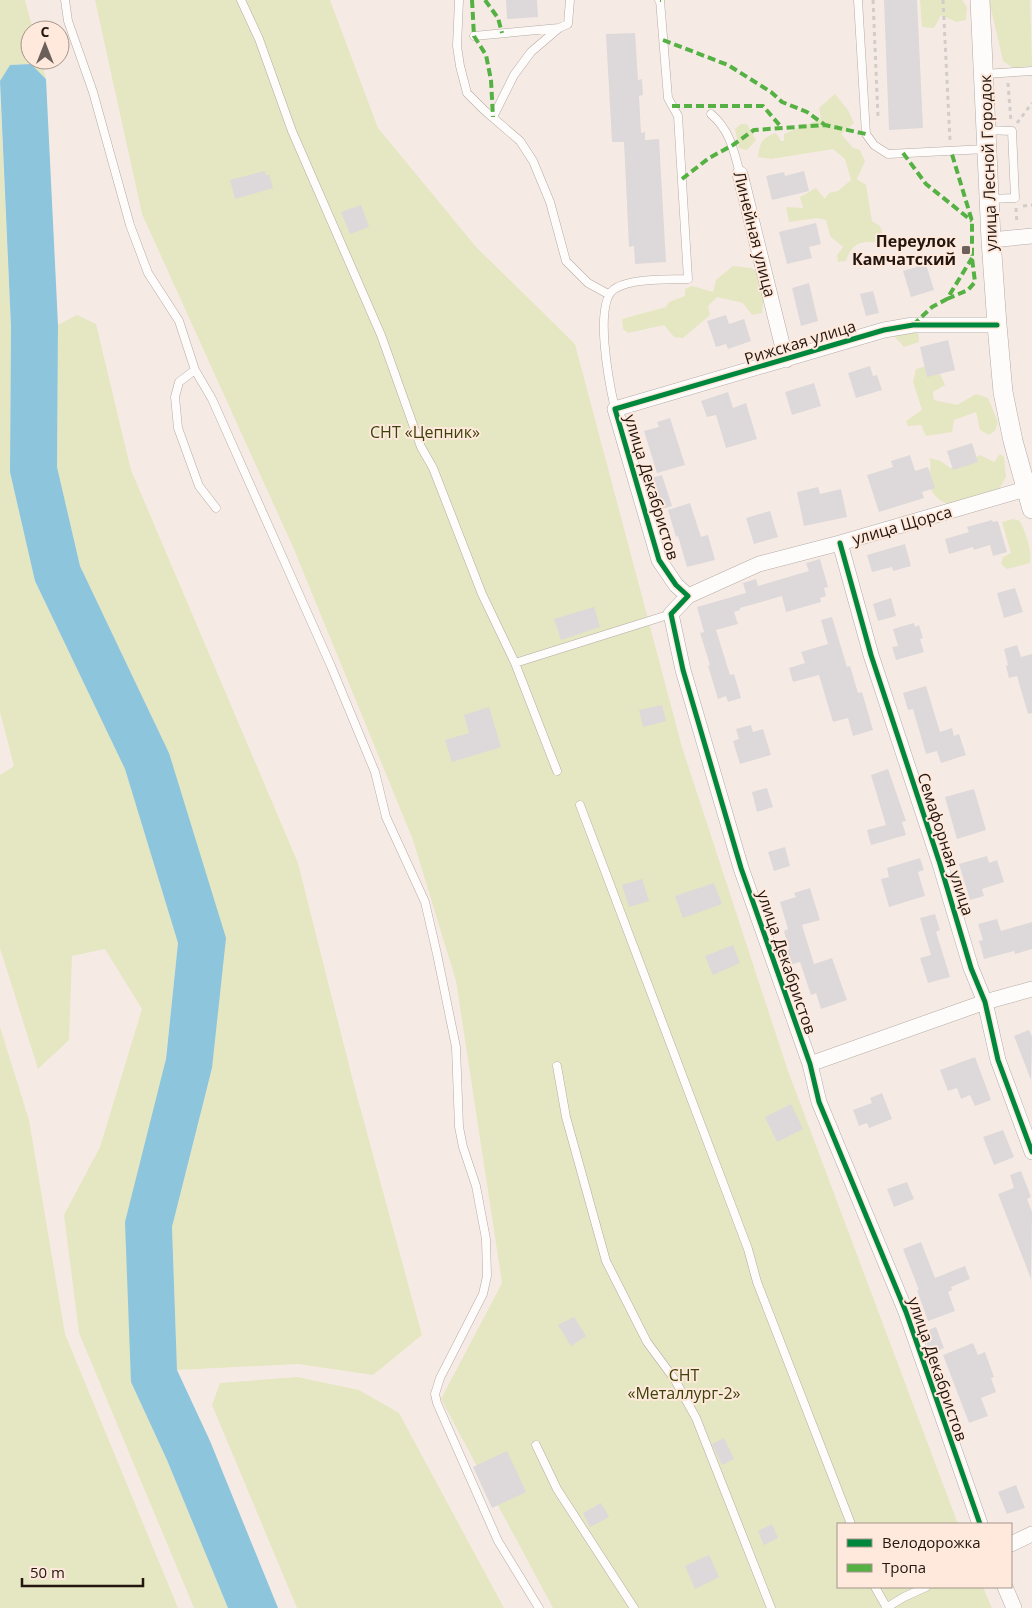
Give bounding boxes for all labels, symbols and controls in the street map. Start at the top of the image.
north arrow [20,20,70,70]
text: С [41,22,50,41]
street label: улица Лесной Городок [974,74,1002,252]
street label: Линейная улица [729,169,781,299]
place label: Переулок Камчатский [852,230,956,270]
marker: Переулок Камчатский [960,244,972,256]
street label: Рижская улица [741,315,859,369]
street label: улица Декабристов [619,412,685,562]
park label: СНТ «Цепник» [370,421,480,443]
street label: улица Щорса [849,500,955,550]
street label: Семафорная улица [913,770,979,918]
street label: улица Декабристов [752,887,822,1037]
street label: улица Декабристов [903,1294,973,1444]
park label: СНТ «Металлург-2» [628,1364,741,1404]
legend [837,1523,1012,1588]
text: Велодорожка [882,1532,981,1552]
scale bar [22,1556,144,1588]
text: Тропа [882,1557,926,1577]
text: 50 m [30,1562,65,1582]

